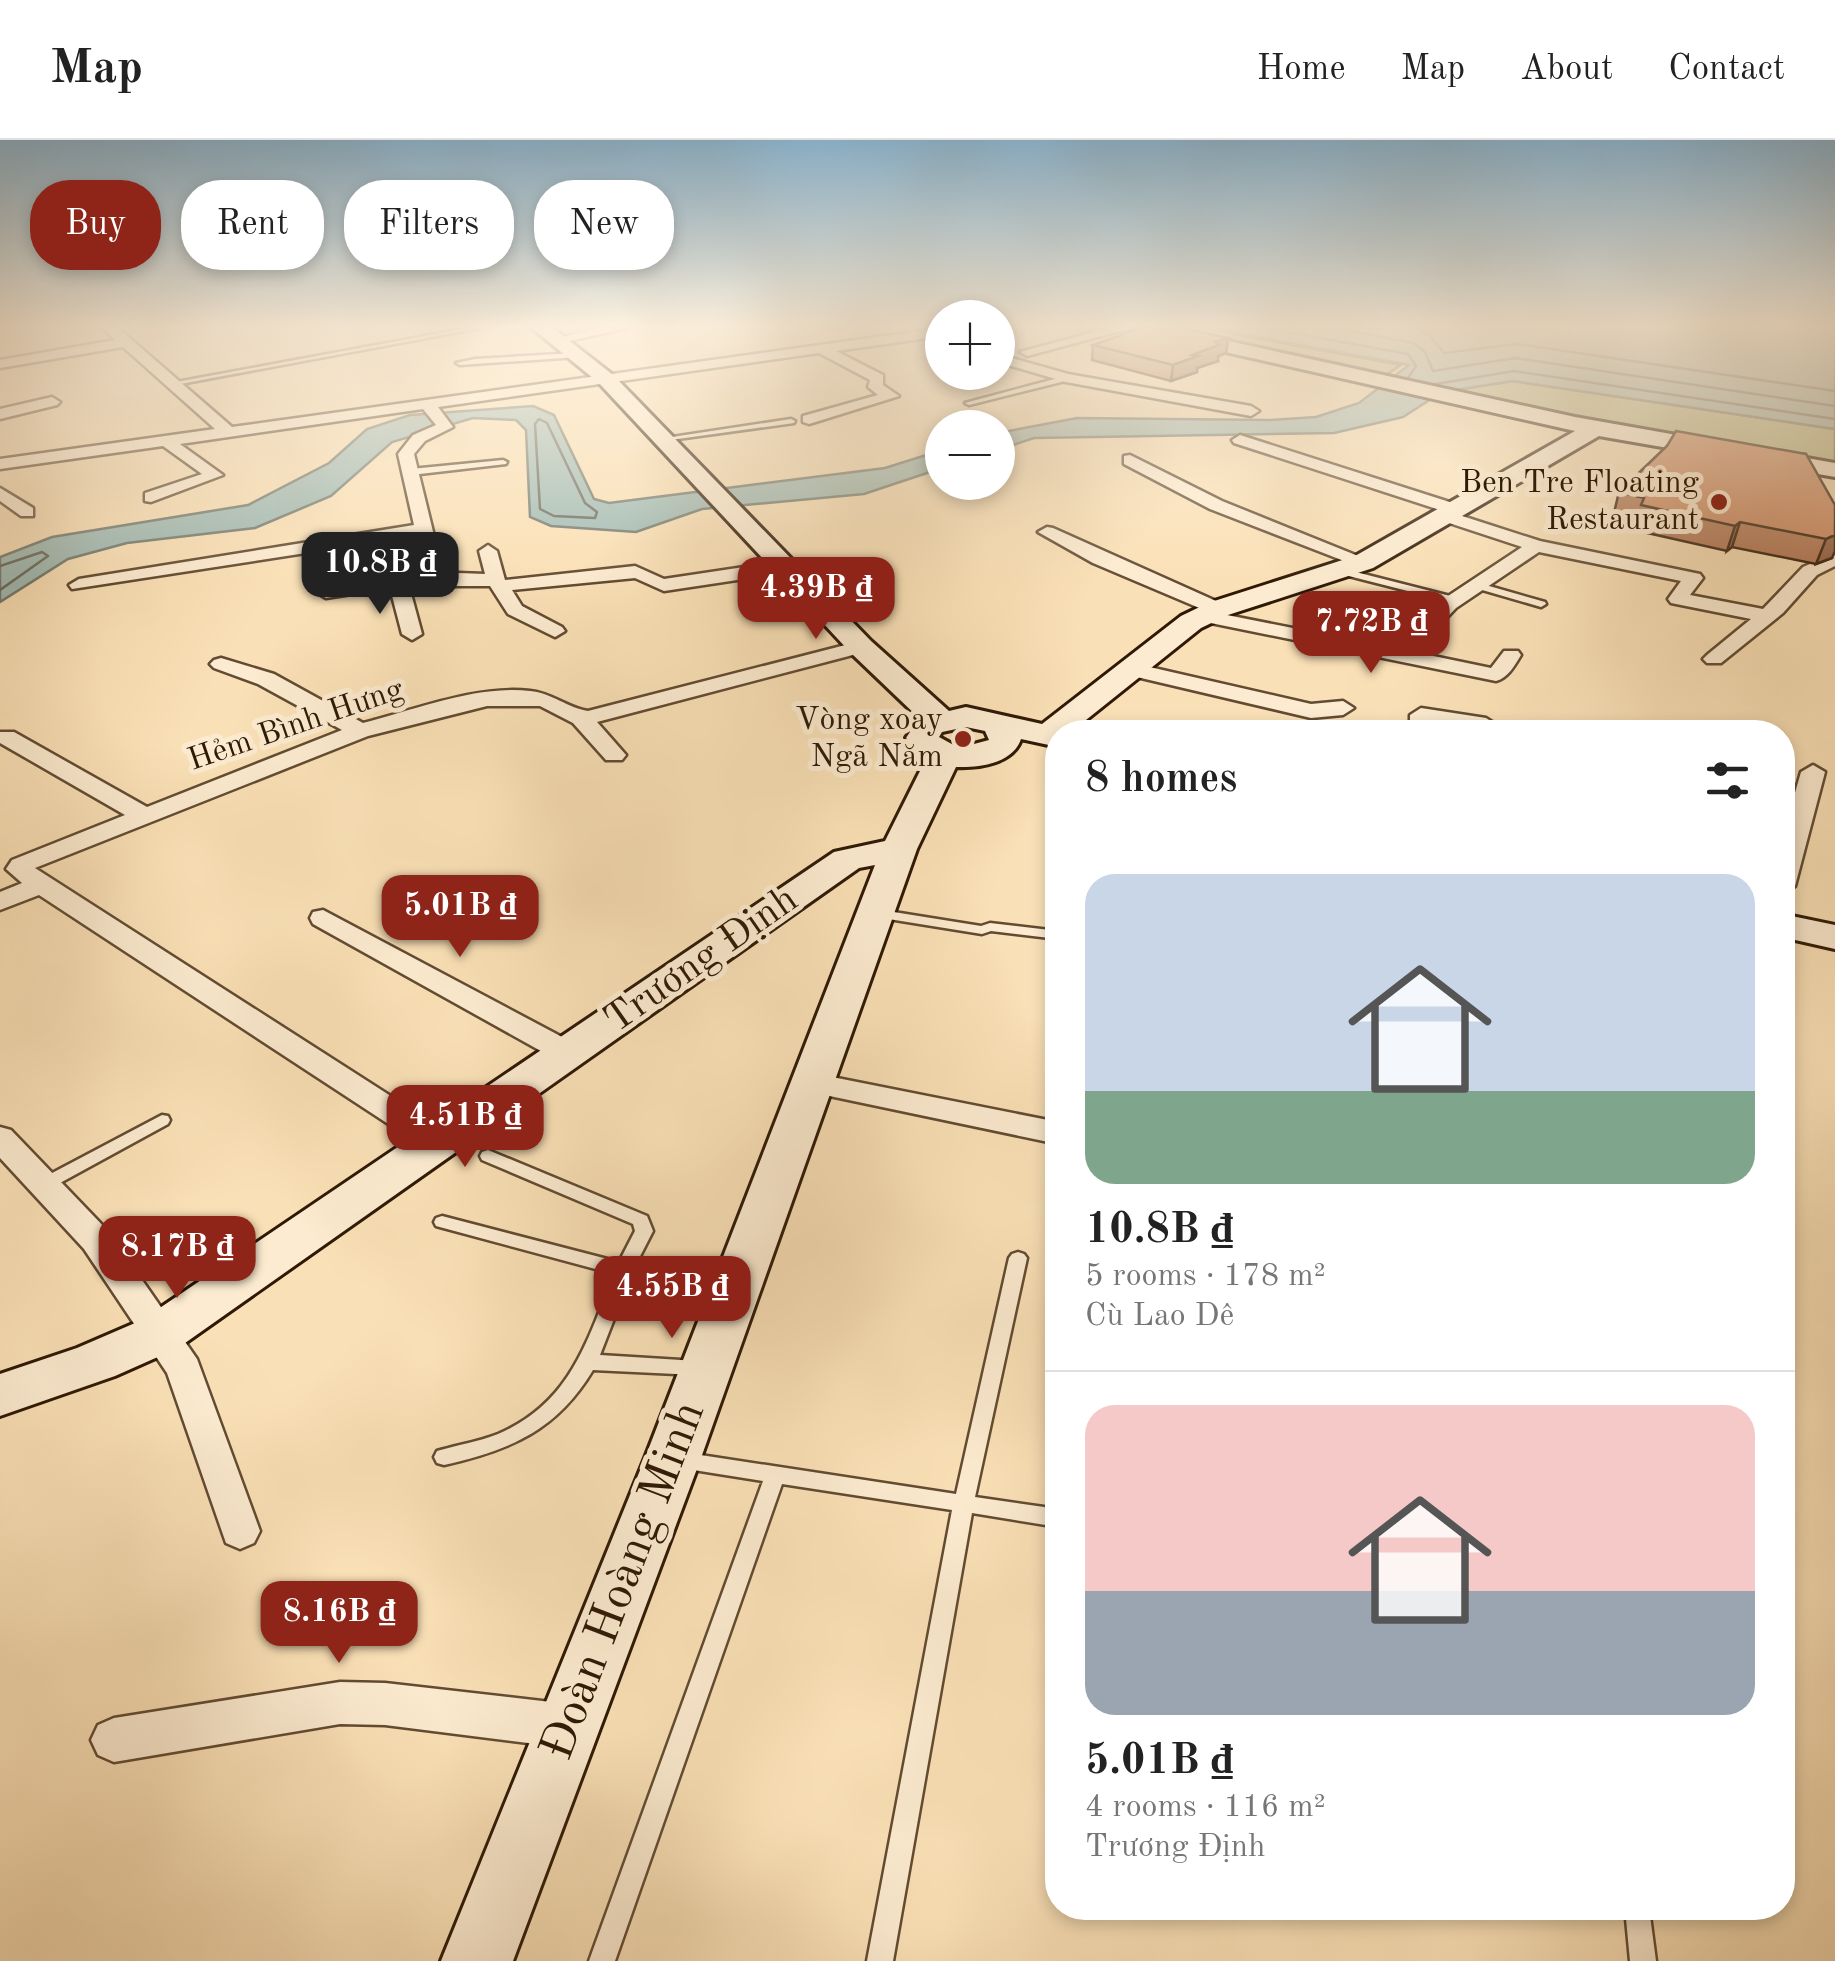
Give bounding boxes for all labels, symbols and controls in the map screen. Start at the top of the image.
text: Map [50,45,143,93]
text: Home [1257,52,1346,87]
text: Map [1401,52,1465,87]
text: About [1520,52,1613,87]
text: Contact [1668,52,1785,87]
chip: Buy [30,180,161,270]
chip: Rent [181,180,324,270]
chip: Filters [344,180,514,270]
chip: New [534,180,674,270]
map controls [925,300,1015,500]
button: + [925,300,1015,390]
button: − [925,410,1015,500]
place label: Ben Tre Floating Restaurant [1460,468,1699,537]
marker: Ben Tre Floating Restaurant [1708,491,1730,513]
pin: 10.8B ₫ [288,532,472,617]
text: 10.8B ₫ [324,548,436,580]
pin: 4.39B ₫ [724,557,908,642]
text: 4.39B ₫ [760,573,872,605]
pin: 7.72B ₫ [1279,591,1463,676]
text: 7.72B ₫ [1315,607,1427,639]
street label: Hẻm Bình Hưng [184,674,408,778]
place label: Vòng xoay Ngã Năm [795,705,943,774]
marker: Vòng xoay Ngã Năm [952,728,974,750]
icon: filters [1700,753,1755,808]
text: 8 homes [1085,759,1237,801]
pin: 5.01B ₫ [368,875,552,960]
street label: Trương Định [598,880,806,1042]
text: 5.01B ₫ [404,891,516,923]
icon: home [1330,939,1510,1119]
pin: 4.51B ₫ [373,1085,557,1170]
text: 4.51B ₫ [409,1101,521,1133]
text: 10.8B ₫ [1085,1210,1233,1252]
pin: 8.17B ₫ [85,1216,269,1301]
text: 8.17B ₫ [121,1232,233,1264]
pin: 4.55B ₫ [580,1256,764,1341]
text: 5 rooms · 178 m² [1085,1261,1326,1293]
text: 4.55B ₫ [616,1272,728,1304]
text: Cù Lao Dê [1085,1301,1234,1333]
street label: Đoàn Hoàng Minh [534,1395,714,1767]
icon: home [1330,1470,1510,1650]
pin: 8.16B ₫ [247,1581,431,1666]
text: 8.16B ₫ [283,1597,395,1629]
text: 5.01B ₫ [1085,1741,1233,1783]
text: 4 rooms · 116 m² [1085,1792,1326,1824]
text: Trương Định [1085,1832,1265,1864]

